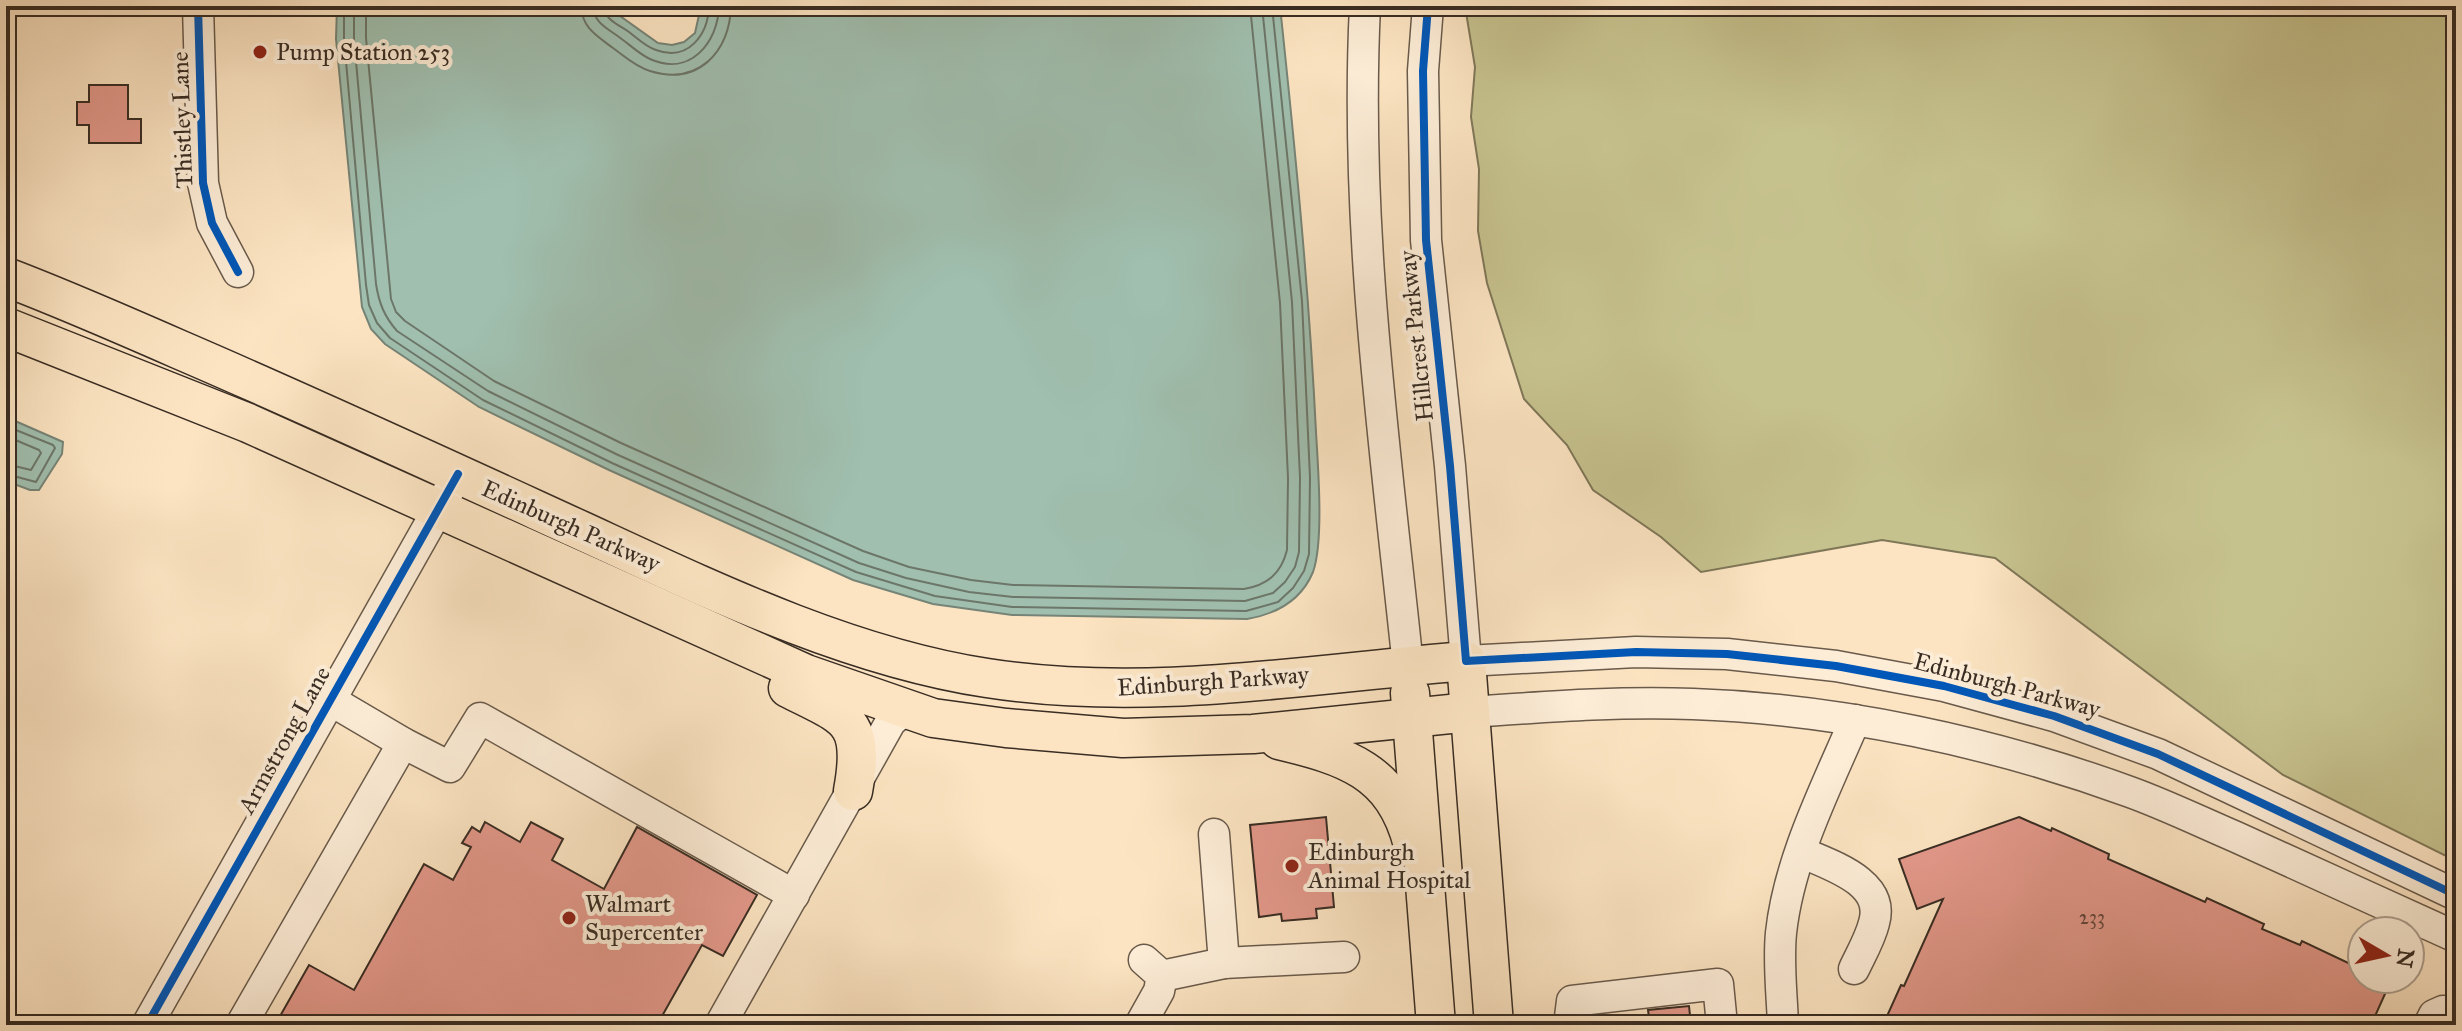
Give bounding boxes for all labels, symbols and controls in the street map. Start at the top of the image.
place label: Pump Station 253 [276,37,450,67]
marker: Pump Station 253 [251,43,269,61]
street label: Thistley Lane [165,51,199,189]
street label: Hillcrest Parkway [1392,248,1440,423]
street label: Edinburgh Parkway [477,473,665,579]
street label: Edinburgh Parkway [1910,646,2104,725]
street label: Edinburgh Parkway [1116,659,1311,703]
street label: Armstrong Lane [231,661,337,820]
place label: Edinburgh Animal Hospital [1307,837,1471,895]
marker: Edinburgh Animal Hospital [1283,857,1301,875]
place label: Walmart Supercenter [585,889,703,947]
house number: 233 [2079,905,2105,929]
marker: Walmart Supercenter [560,909,578,927]
north arrow [2346,915,2426,995]
text: N [2390,947,2420,970]

